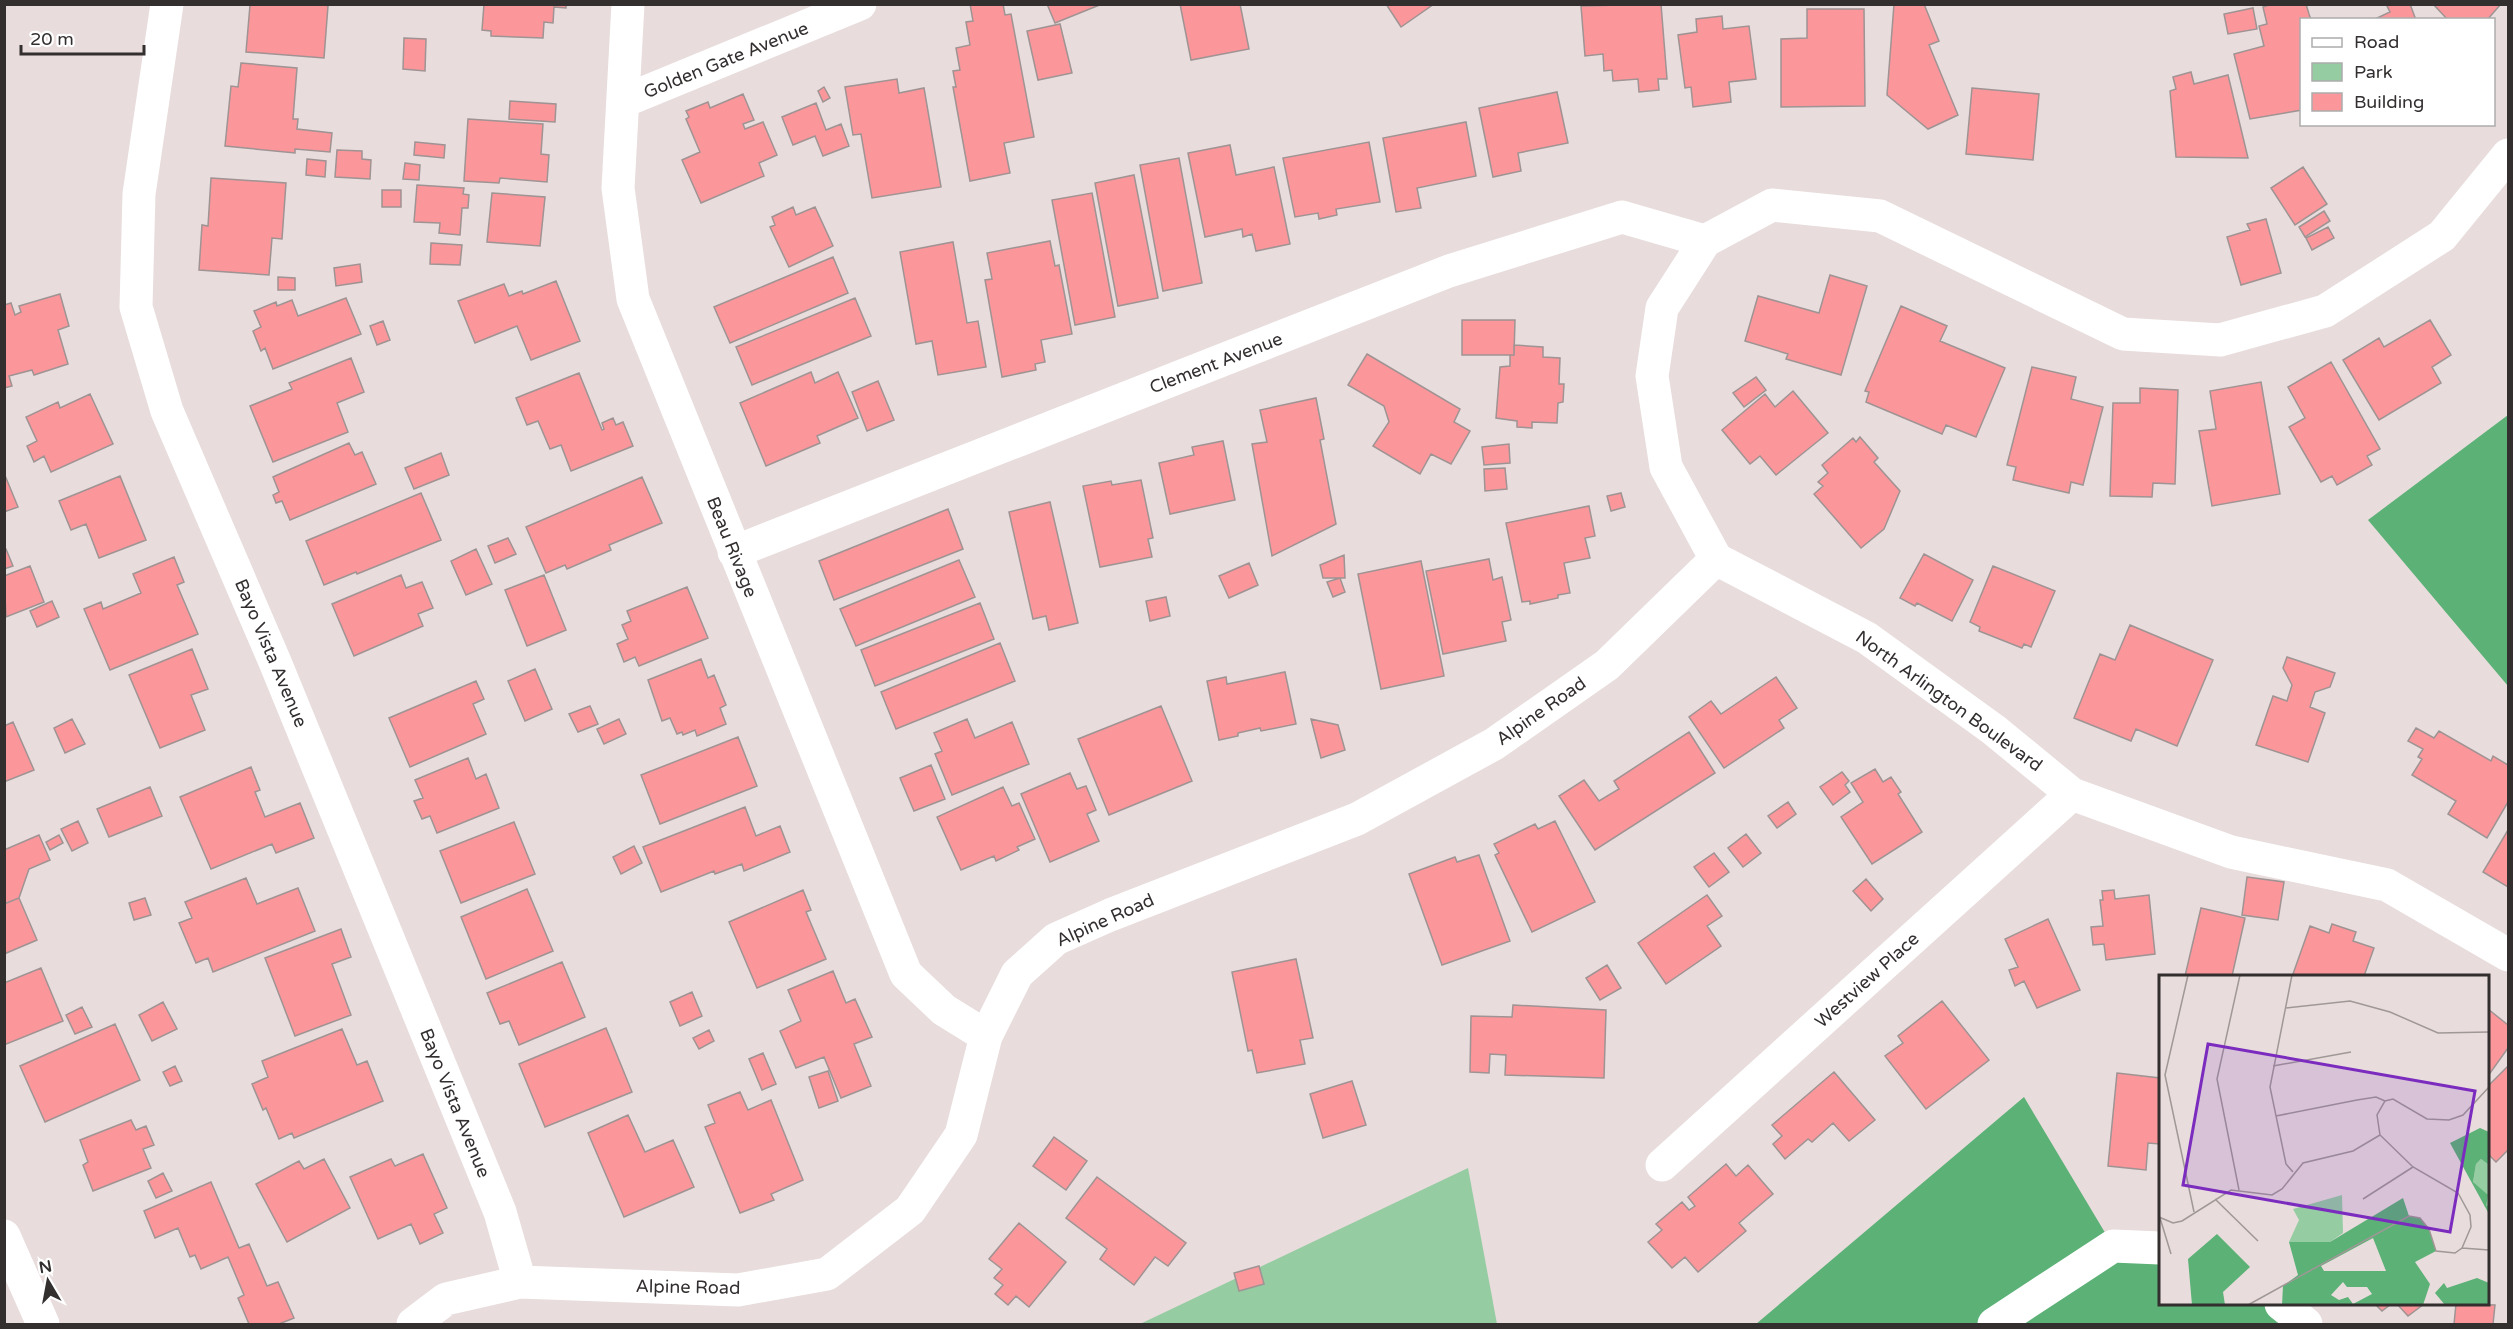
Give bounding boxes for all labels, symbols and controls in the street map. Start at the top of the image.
street label: Golden Gate Avenue [640,17,812,103]
scale bar [21,18,144,56]
legend [2300,18,2495,126]
text: 20 m [30,28,74,50]
text: Road [2354,31,2399,53]
text: Park [2354,61,2393,83]
text: Building [2354,91,2424,113]
street label: Clement Avenue [1146,328,1286,398]
street label: Beau Rivage [702,493,762,601]
street label: Bayo Vista Avenue [230,575,312,731]
street label: North Arlington Boulevard [1851,626,2047,776]
street label: Alpine Road [1492,672,1590,750]
street label: Alpine Road [1053,889,1157,951]
street label: Westview Place [1810,928,1924,1032]
inset map [2159,975,2489,1305]
street label: Bayo Vista Avenue [415,1025,495,1181]
north arrow [18,1251,78,1311]
text: N [38,1256,54,1278]
street label: Alpine Road [635,1275,741,1299]

